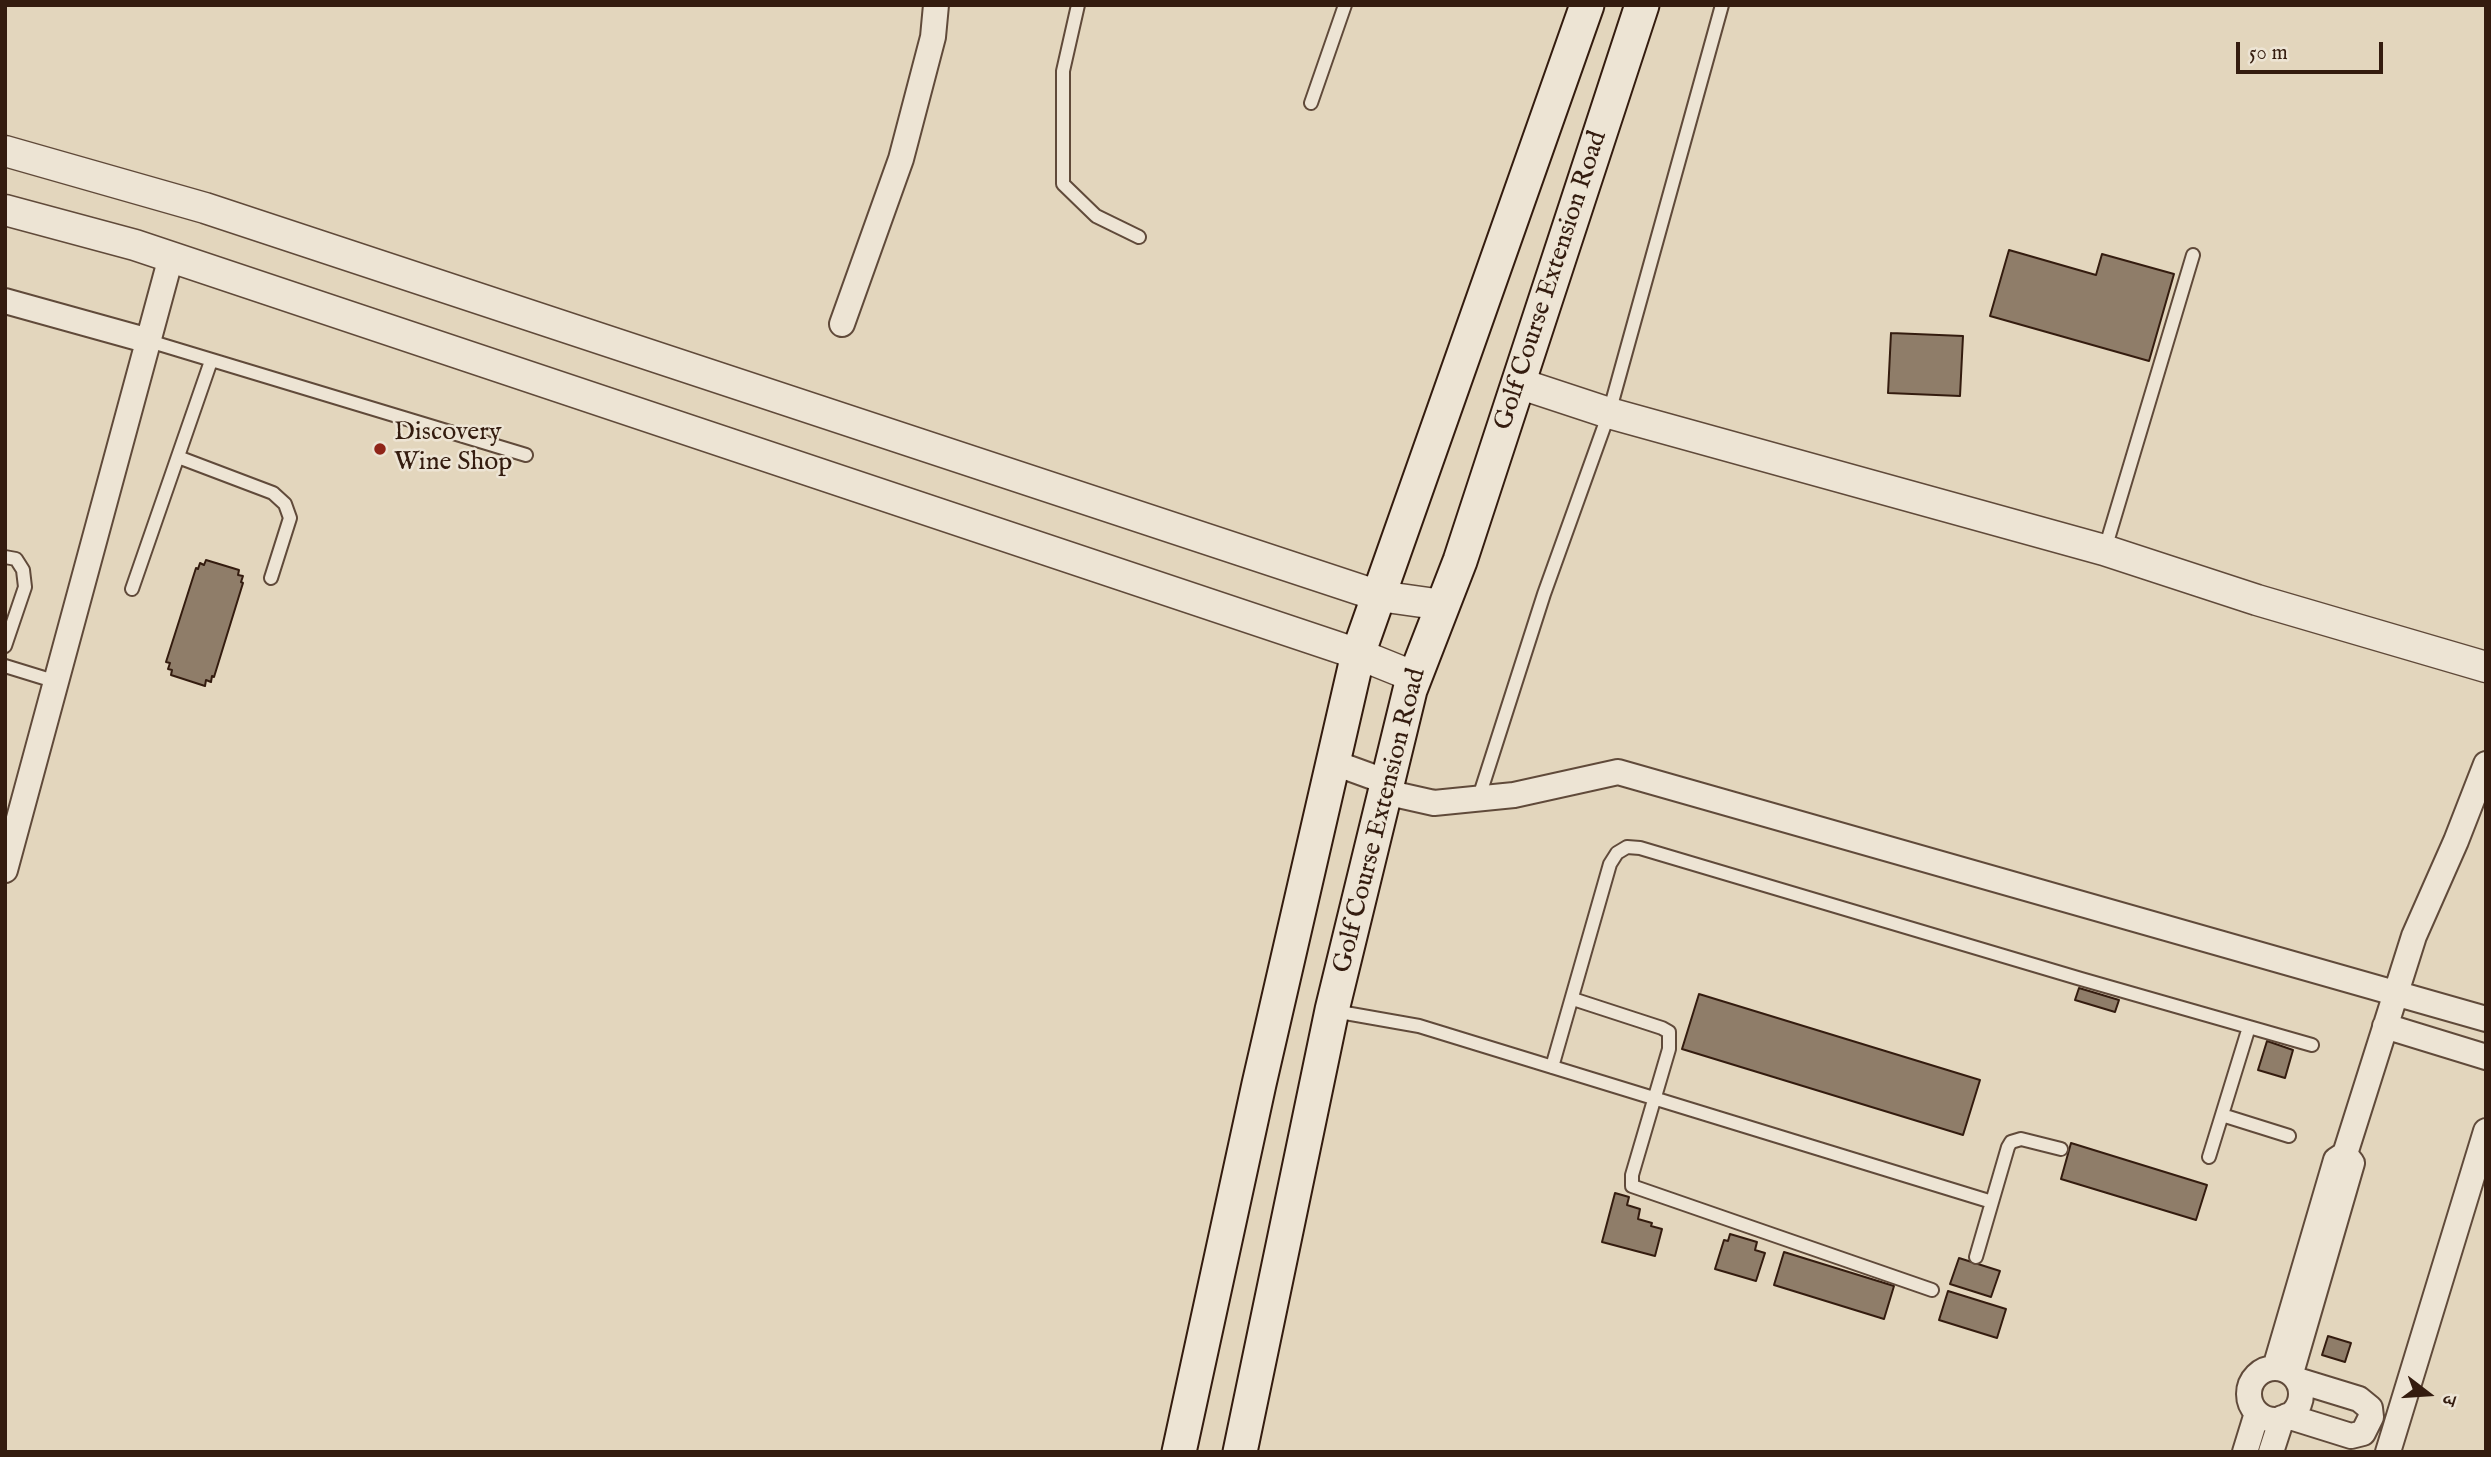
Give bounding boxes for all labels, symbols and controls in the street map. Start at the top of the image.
scale bar [2239,28,2386,72]
text: 50 m [2249,40,2288,67]
street label: Golf Course Extension Road [1489,128,1615,434]
place label: Discovery Wine Shop [394,418,512,480]
marker: Discovery Wine Shop [372,441,388,457]
street label: Golf Course Extension Road [1328,666,1434,976]
north arrow [2393,1359,2463,1429]
text: उ [2435,1392,2461,1408]

